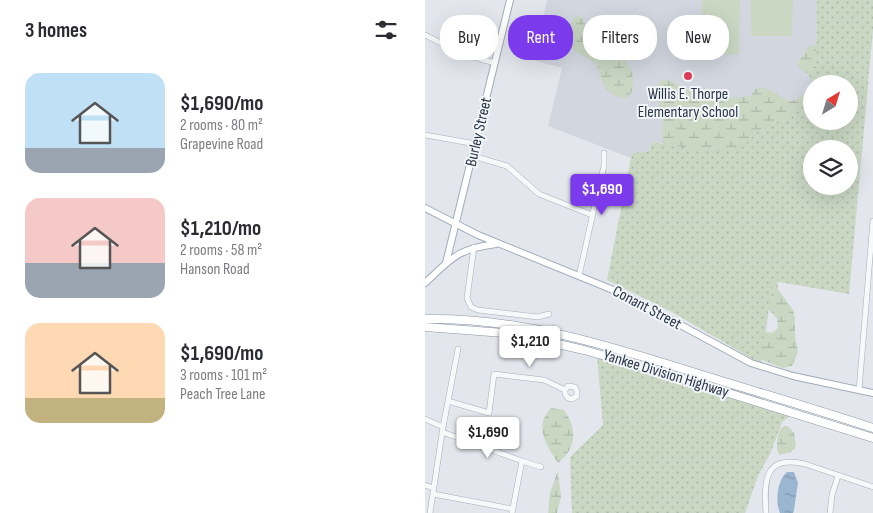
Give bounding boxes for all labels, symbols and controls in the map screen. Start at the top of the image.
chip: Buy [440,15,498,60]
chip: Rent [508,15,573,60]
chip: Filters [583,15,657,60]
chip: New [667,15,729,60]
icon: filters [372,16,400,44]
text: 3 homes [25,18,87,43]
marker: Willis E. Thorpe Elementary School [682,70,694,82]
north arrow [803,75,857,130]
map controls [803,75,858,195]
place label: Willis E. Thorpe Elementary School [638,85,738,122]
text: $1,690/mo [180,91,263,116]
icon: home [65,93,125,153]
street label: Burley Street [462,96,496,168]
text: 2 rooms · 80 m² [180,116,263,135]
text: Grapevine Road [180,135,263,154]
button: layers [803,140,858,195]
pin: $1,690 [561,174,643,216]
text: $1,690 [581,180,623,199]
text: $1,210/mo [180,216,261,241]
icon: home [65,218,125,278]
text: 2 rooms · 58 m² [180,241,262,260]
text: Hanson Road [180,260,250,279]
street label: Conant Street [609,282,685,334]
pin: $1,210 [489,326,571,368]
text: $1,210 [510,332,550,351]
text: $1,690/mo [180,341,263,366]
icon: home [65,343,125,403]
street label: Yankee Division Highway [601,346,731,402]
text: 3 rooms · 101 m² [180,366,267,385]
text: Peach Tree Lane [180,385,266,404]
pin: $1,690 [447,416,529,459]
text: $1,690 [467,423,509,442]

